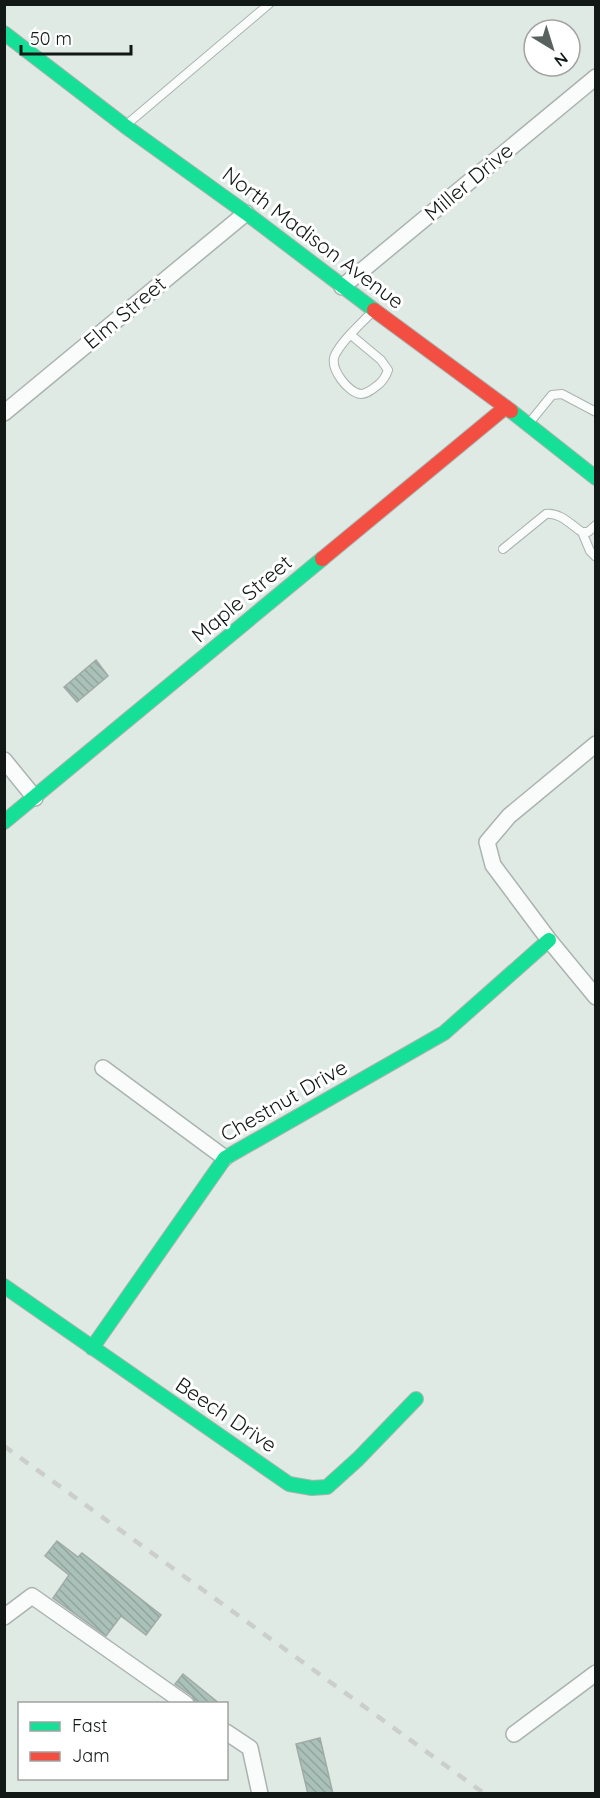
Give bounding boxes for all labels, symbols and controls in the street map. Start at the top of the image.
scale bar [21,18,130,56]
north arrow [522,18,582,78]
text: 50 m [30,27,72,50]
text: N [550,48,572,71]
street label: Miller Drive [419,137,518,226]
street label: North Madison Avenue [218,161,409,314]
street label: Elm Street [78,270,171,354]
street label: Maple Street [186,549,297,648]
street label: Chestnut Drive [216,1053,351,1147]
street label: Beech Drive [171,1371,282,1458]
legend [18,1702,228,1780]
text: Fast [72,1714,107,1737]
text: Jam [72,1744,110,1767]

